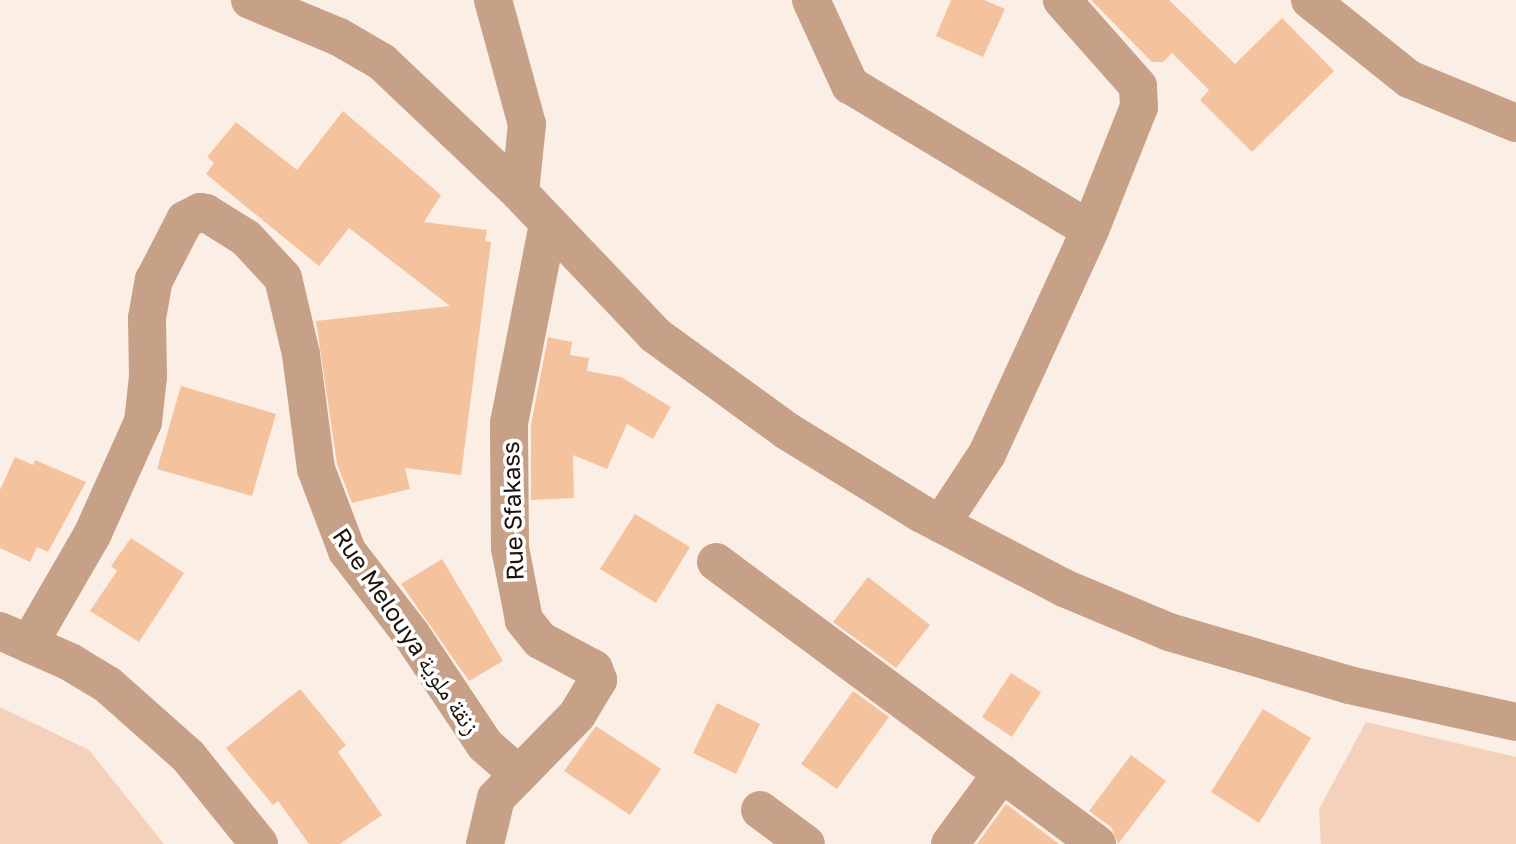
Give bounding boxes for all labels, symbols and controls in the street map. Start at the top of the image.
street label: Rue Sfakass [495,441,529,581]
street label: Rue Melouya زنقة ملوية [327,522,487,740]

